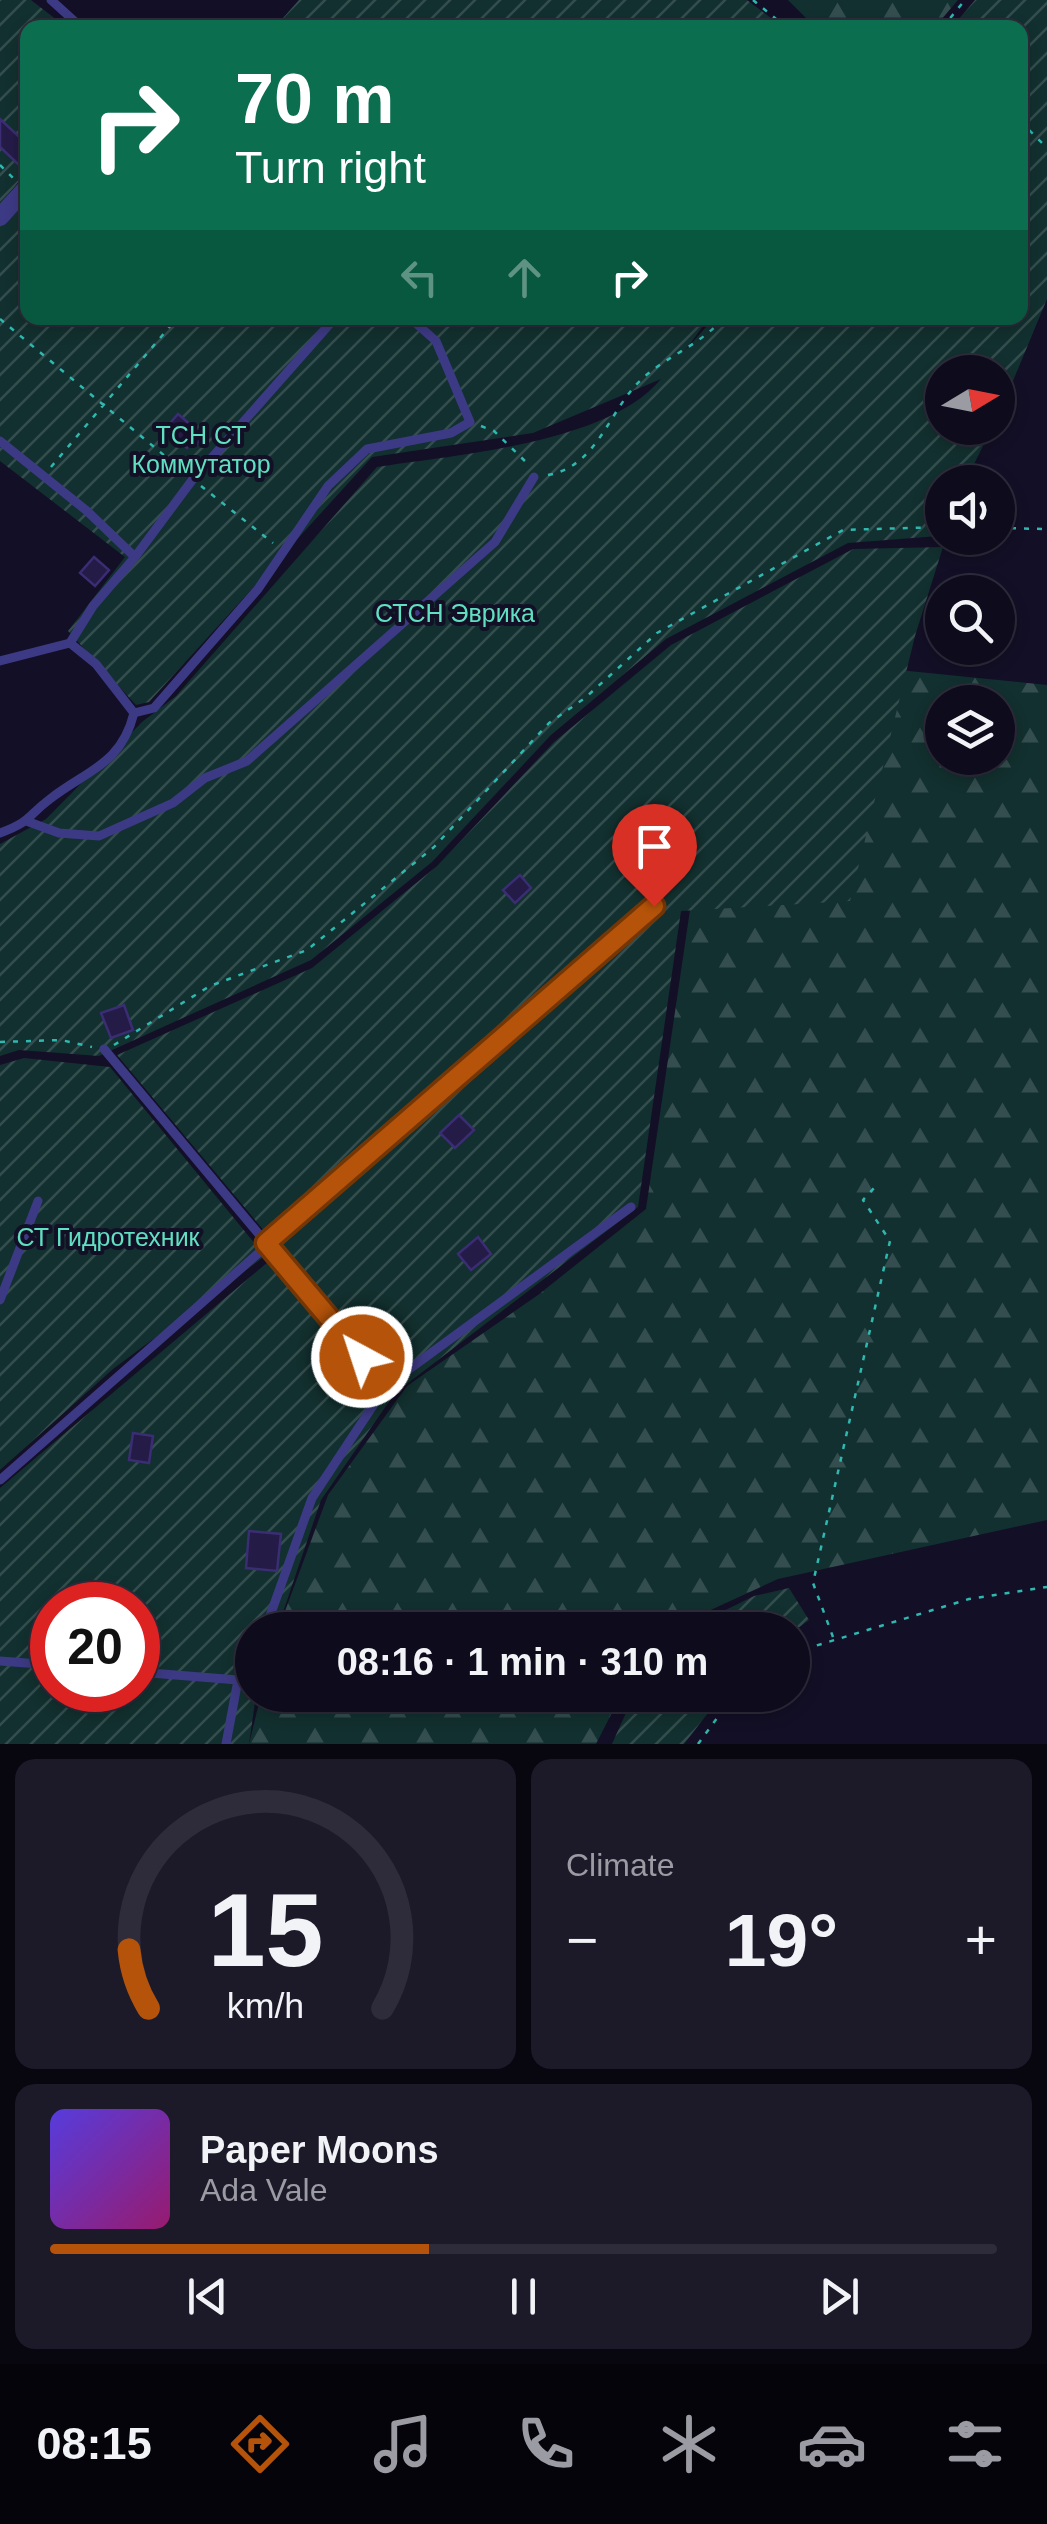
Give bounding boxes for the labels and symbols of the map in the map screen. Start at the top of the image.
north arrow [925,355,1015,445]
park label: ТСН СТ Коммутатор [131,421,271,478]
park label: СТСН Эврика [375,599,535,627]
pin [612,804,697,907]
park label: СТ Гидротехник [16,1223,201,1251]
position arrow [310,1305,414,1409]
speed limit sign: 20 [30,1582,160,1712]

